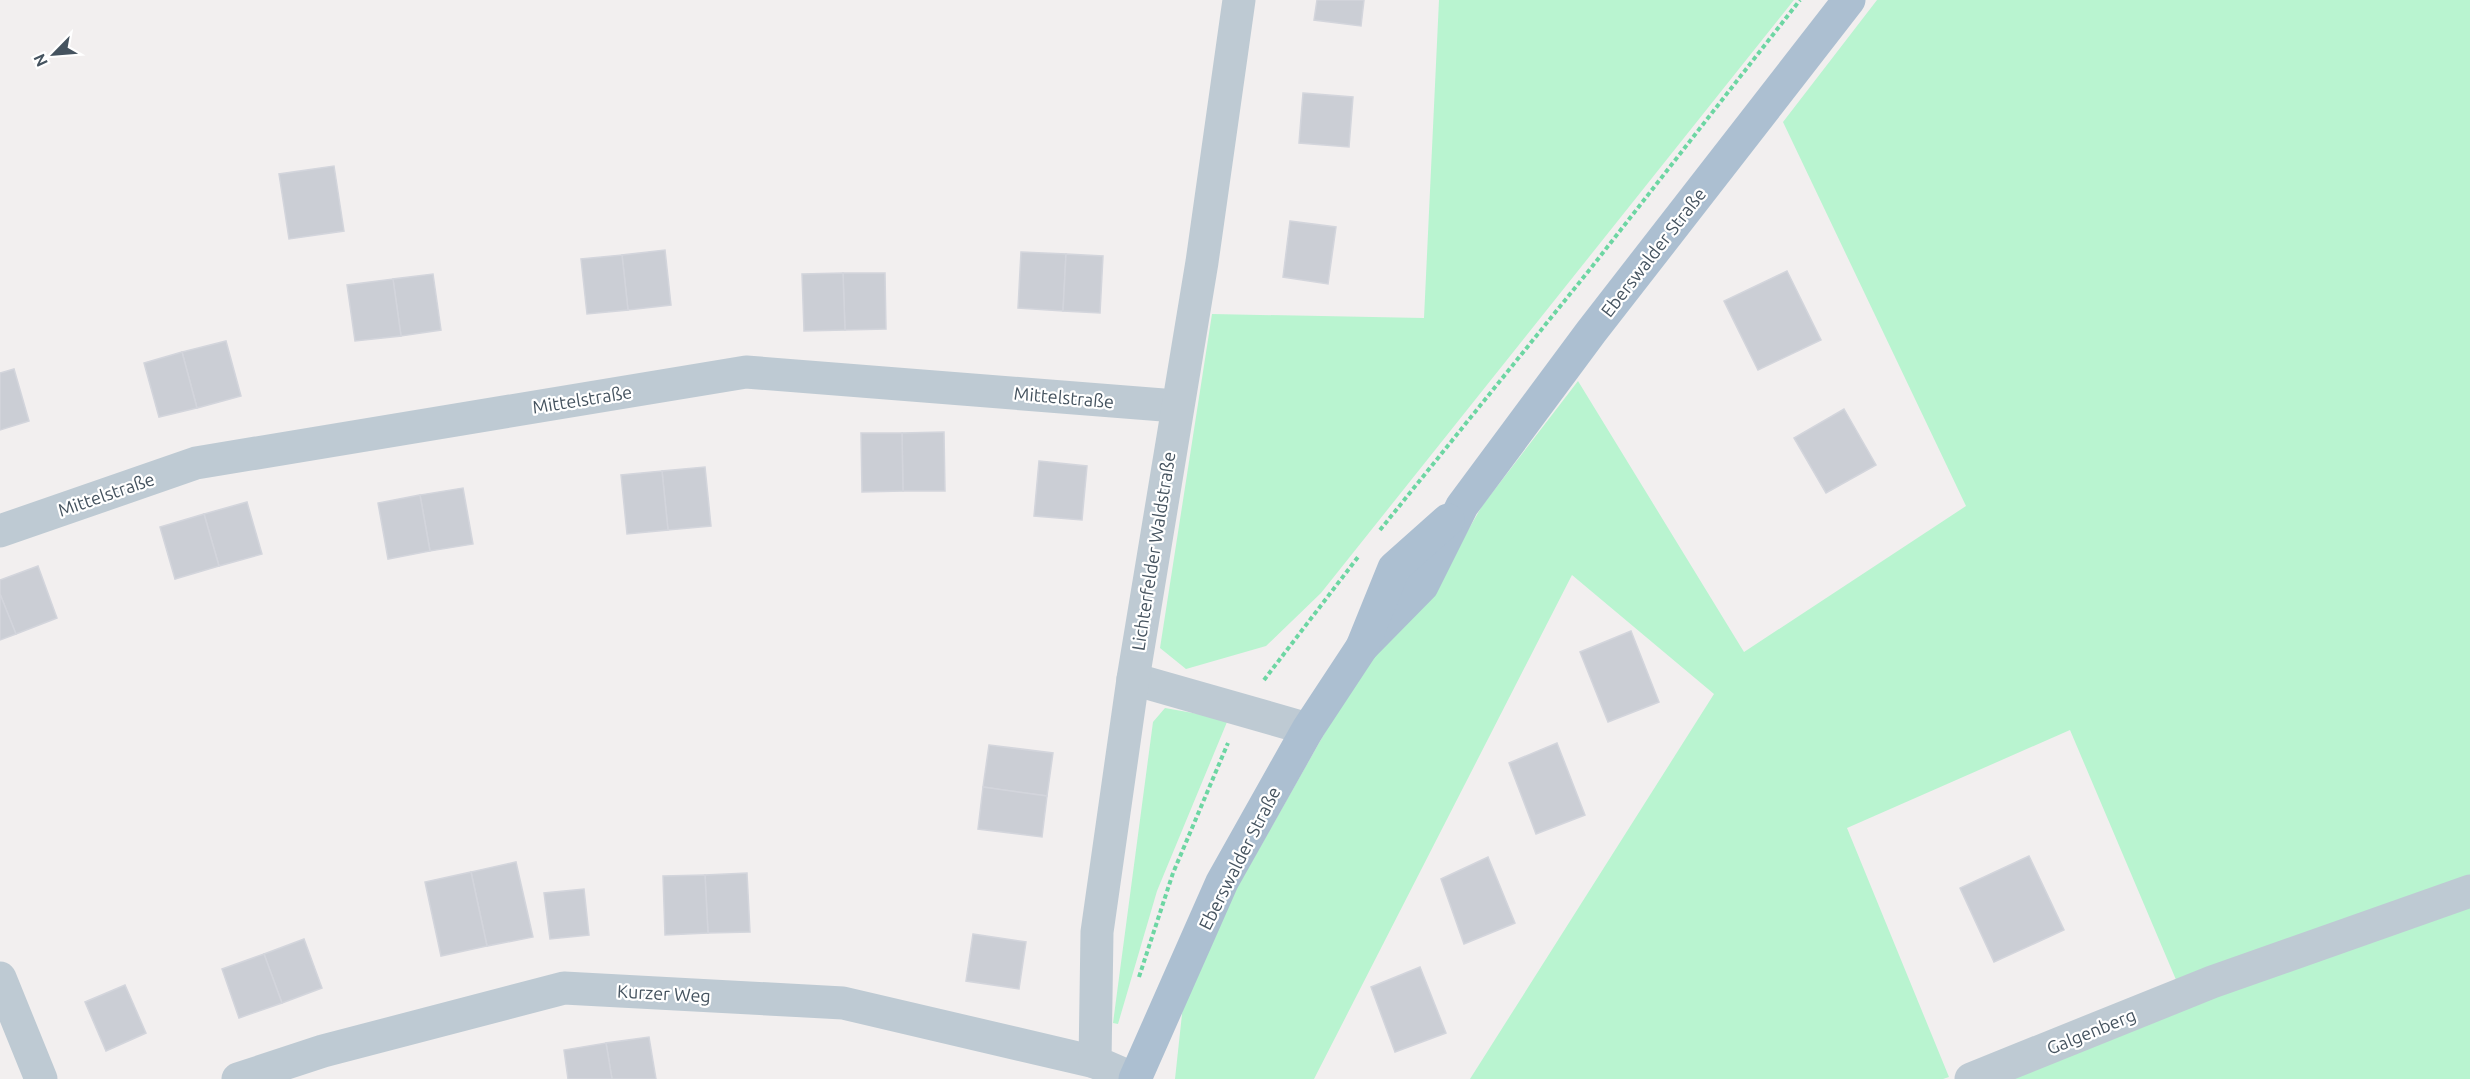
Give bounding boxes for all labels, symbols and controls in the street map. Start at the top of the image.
north arrow [24,24,84,84]
text: N [30,51,51,70]
street label: Eberswalder Straße [1597,184,1709,320]
street label: Mittelstraße [531,381,633,417]
street label: Mittelstraße [1013,383,1115,411]
street label: Lichterfelder Waldstraße [1127,450,1179,652]
street label: Mittelstraße [55,468,157,520]
street label: Eberswalder Straße [1194,783,1284,933]
street label: Kurzer Weg [617,981,711,1005]
street label: Galgenberg [2044,1004,2138,1058]

